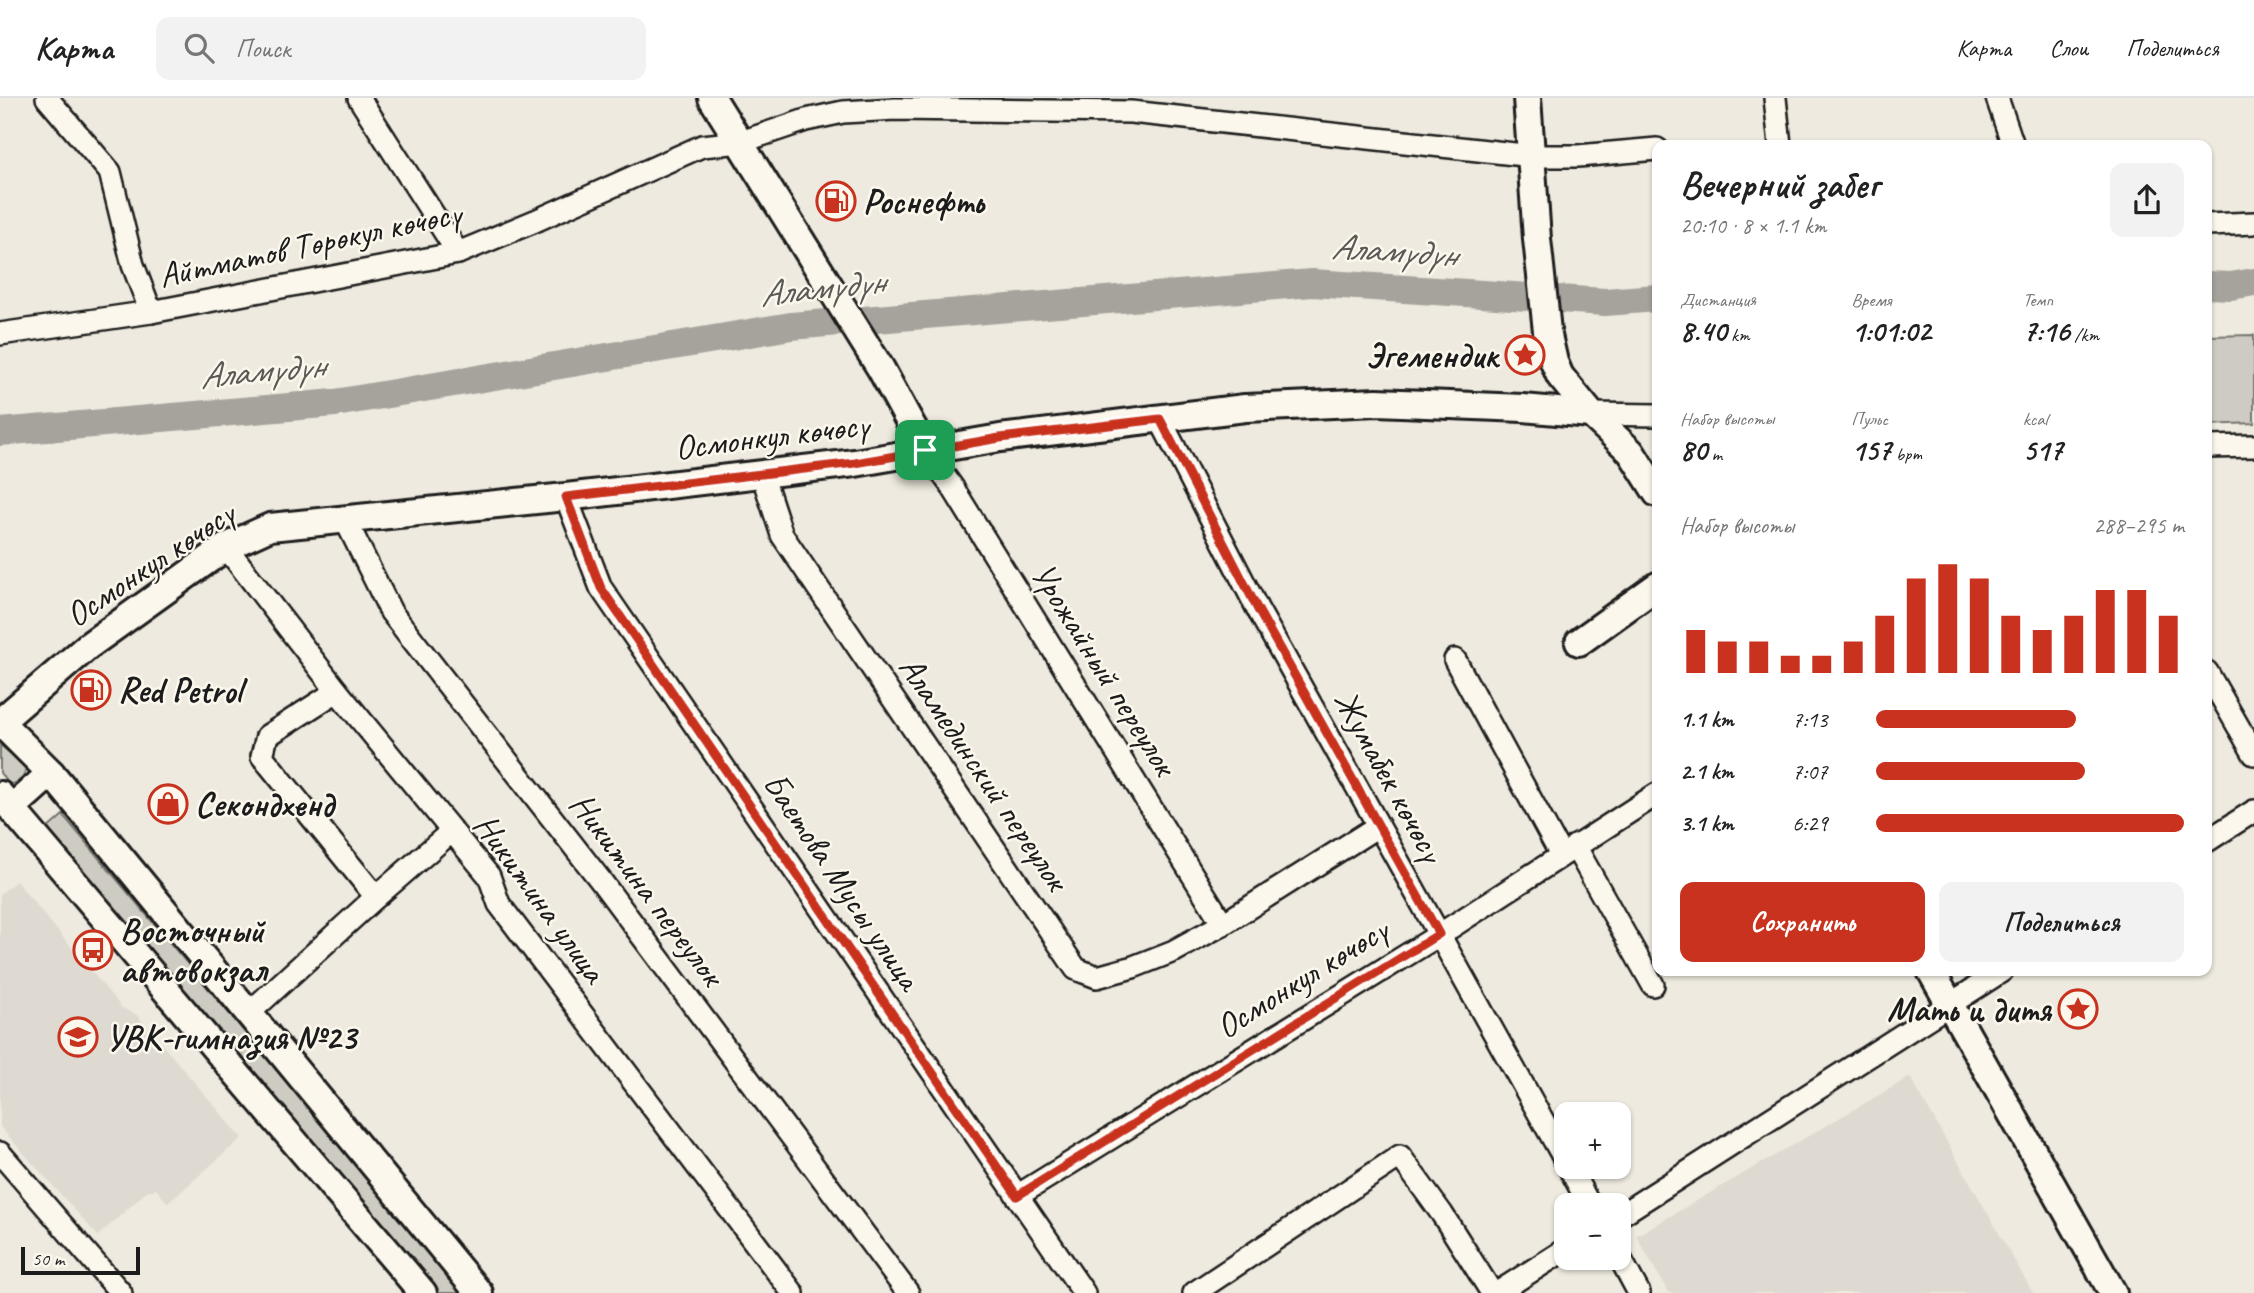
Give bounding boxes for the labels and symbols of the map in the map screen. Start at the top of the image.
place label: Роснефть [863,179,986,224]
fuel station icon: Роснефть [815,180,857,222]
street label: Айтматов Төрөкул көчөсү [155,189,468,298]
water label: Аламүдүн [1330,222,1464,278]
water label: Аламүдүн [757,256,892,317]
place label: Эгемендик [1365,333,1501,378]
place icon: Эгемендик [1504,334,1546,376]
water label: Аламүдүн [198,341,332,399]
street label: Осмонкул көчөсү [672,401,875,470]
pin [895,420,955,480]
street label: Осмонкул көчөсү [57,489,246,637]
street label: Урожайный переулок [1021,554,1189,786]
street label: Аламединский переулок [889,647,1081,901]
place label: Red Petrol [118,668,248,713]
fuel station icon: Red Petrol [70,669,112,711]
street label: Жумабек көчөсү [1323,682,1456,873]
street label: Баетова Мусы улица [753,764,933,1001]
place label: Секондхенд [195,782,337,827]
shop icon: Секондхенд [147,783,189,825]
street label: Никитина переулок [560,783,736,997]
street label: Никитина улица [463,804,618,994]
street label: Осмонкул көчөсү [1207,906,1399,1049]
place label: Восточный автовокзал [120,908,270,993]
bus stop icon: Восточный автовокзал [72,929,114,971]
place label: Мать и дитя [1887,987,2053,1032]
place icon: Мать и дитя [2057,988,2099,1030]
place label: УВК-гимназия №23 [105,1015,359,1060]
school or university icon: УВК-гимназия №23 [57,1016,99,1058]
scale bar [21,1244,140,1276]

